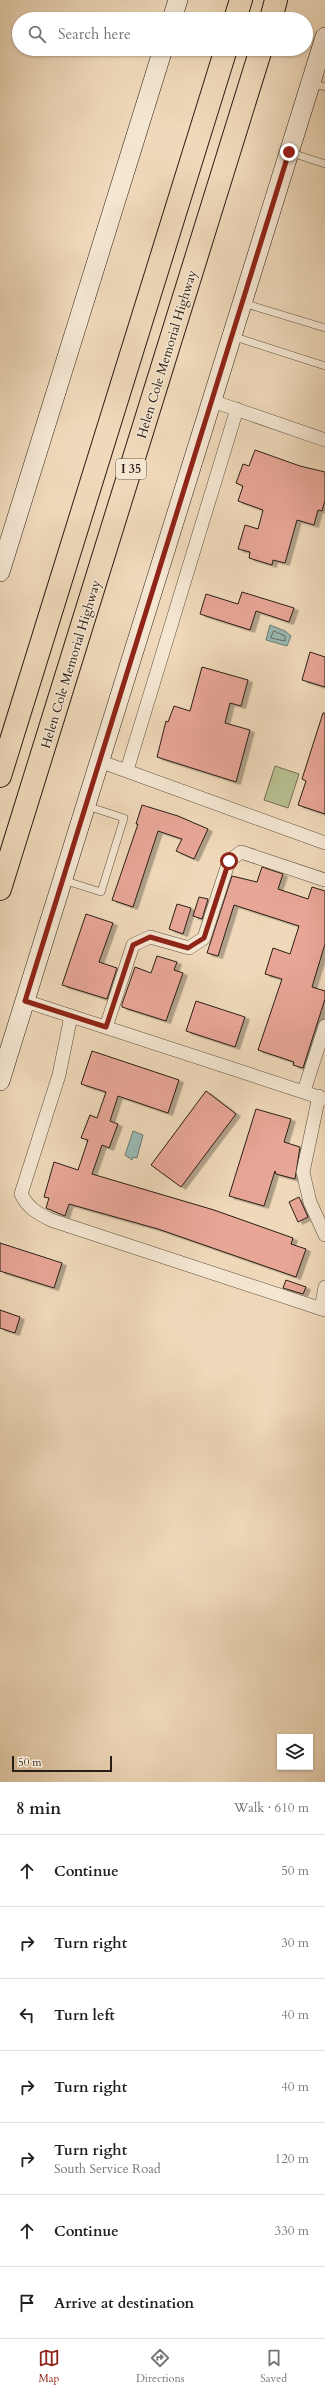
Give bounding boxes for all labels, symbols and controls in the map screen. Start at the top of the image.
search box [12,12,313,56]
icon: search [26,23,48,45]
text: Search here [58,24,131,44]
route end [280,143,298,161]
street label: Helen Cole Memorial Highway [133,268,201,441]
road number: I 35 [116,459,146,479]
street label: Helen Cole Memorial Highway [37,578,105,751]
route start [220,852,238,870]
map controls [277,1734,313,1770]
button: layers [277,1734,313,1770]
scale bar [12,1754,112,1773]
text: 50 m [18,1755,42,1770]
text: 8 min [16,1797,61,1820]
text: Walk · 610 m [234,1799,309,1817]
icon: ahead [16,1860,38,1882]
text: Continue [54,1861,119,1881]
text: 50 m [281,1862,309,1880]
icon: right [16,1932,38,1954]
text: Turn right [54,1933,127,1953]
text: 30 m [281,1934,309,1952]
icon: left [16,2004,38,2026]
text: Turn left [54,2005,115,2025]
text: 40 m [281,2006,309,2024]
icon: right [16,2076,38,2098]
text: Turn right [54,2077,127,2097]
text: 40 m [281,2078,309,2096]
text: Turn right [54,2140,127,2160]
icon: right [16,2148,38,2170]
text: 120 m [275,2150,309,2168]
text: South Service Road [54,2160,161,2178]
icon: ahead [16,2220,38,2242]
text: Continue [54,2221,119,2241]
text: 330 m [275,2222,309,2240]
icon: arrive [16,2292,38,2314]
text: Arrive at destination [54,2293,194,2313]
tab: Map [38,2347,60,2386]
tab: Directions [136,2347,184,2386]
tab: Saved [260,2347,287,2386]

